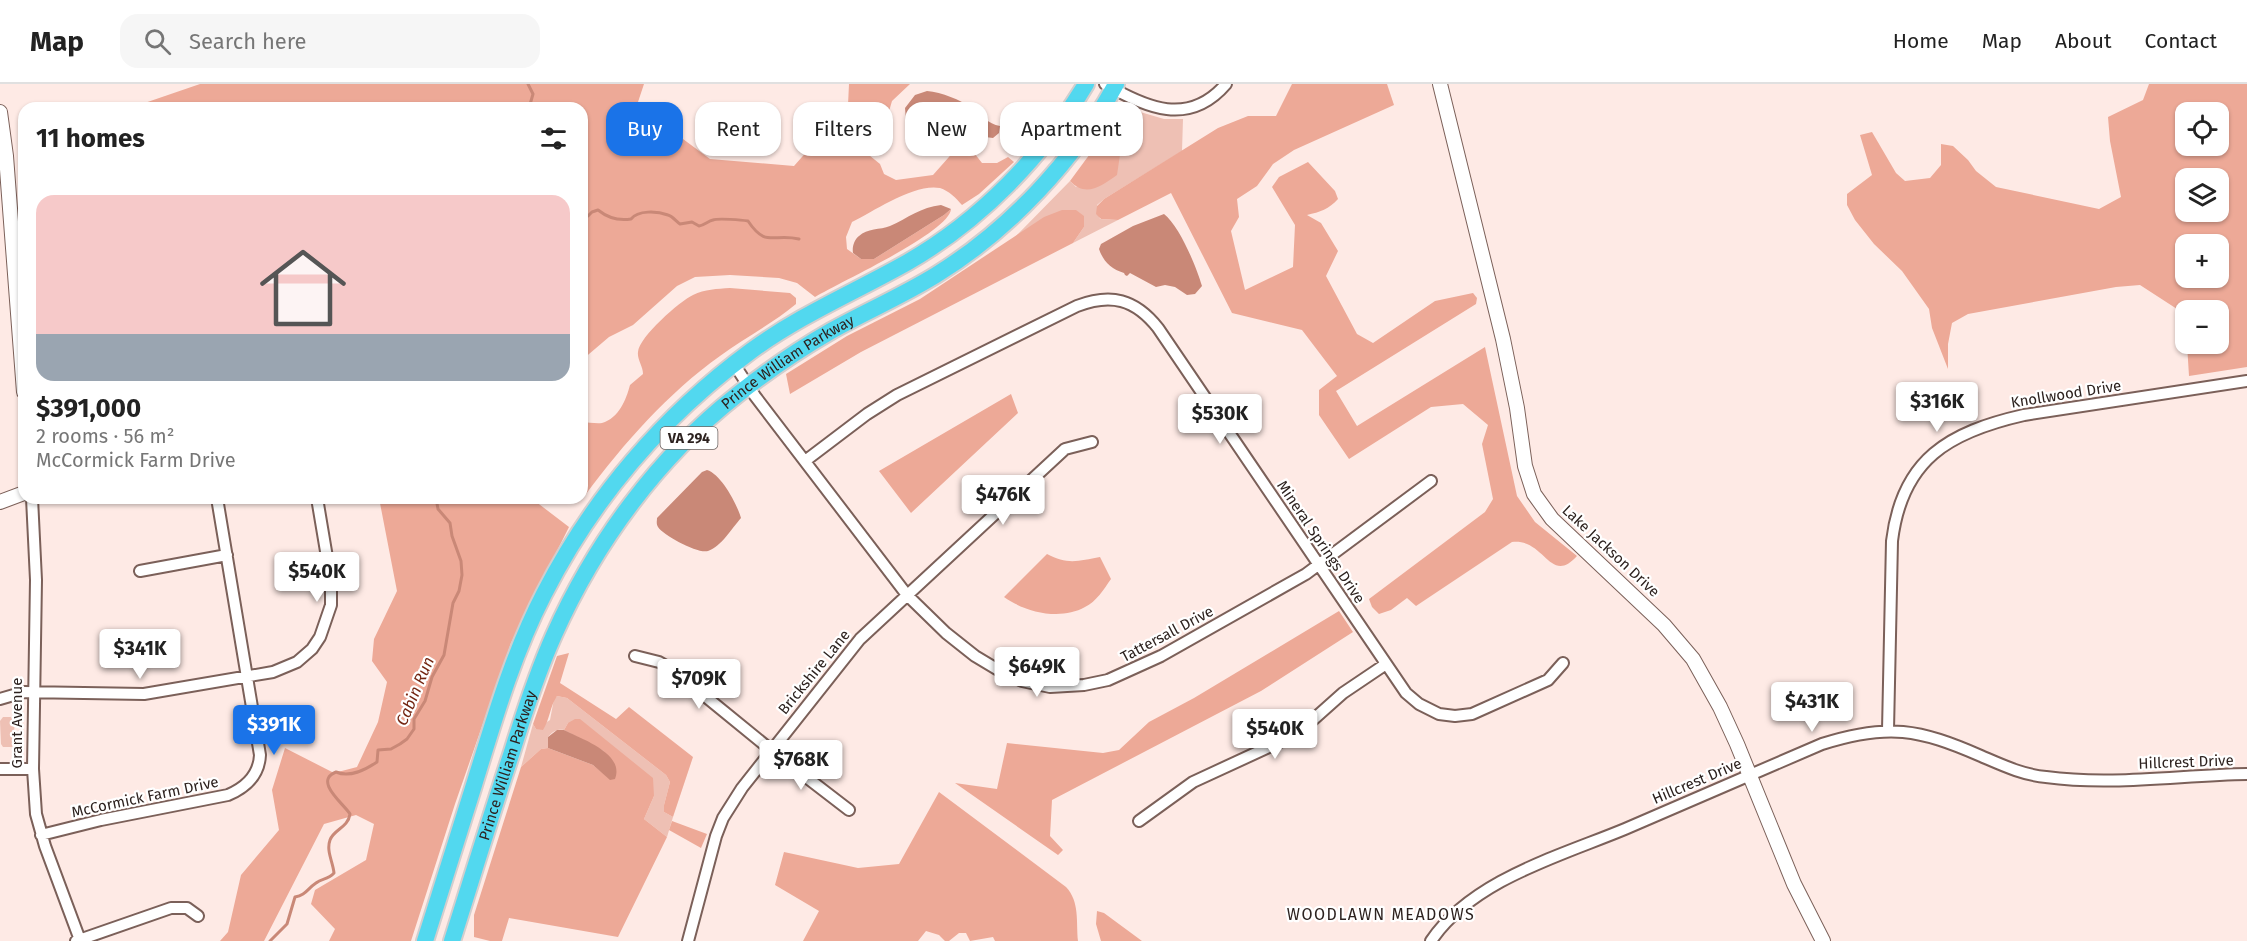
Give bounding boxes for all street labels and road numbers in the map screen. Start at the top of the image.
street label: Prince William Parkway [718,311,858,413]
street label: Knollwood Drive [2009,376,2123,412]
road number: VA 294 [660,427,718,449]
street label: Mineral Springs Drive [1273,477,1369,607]
street label: Lake Jackson Drive [1559,501,1663,601]
street label: Tattersall Drive [1118,602,1216,666]
street label: Brickshire Lane [774,626,854,718]
street label: Grant Avenue [8,678,26,768]
street label: Prince William Parkway [475,688,540,843]
street label: Hillcrest Drive [2138,751,2234,773]
street label: Hillcrest Drive [1650,754,1744,808]
street label: McCormick Farm Drive [70,773,220,821]

